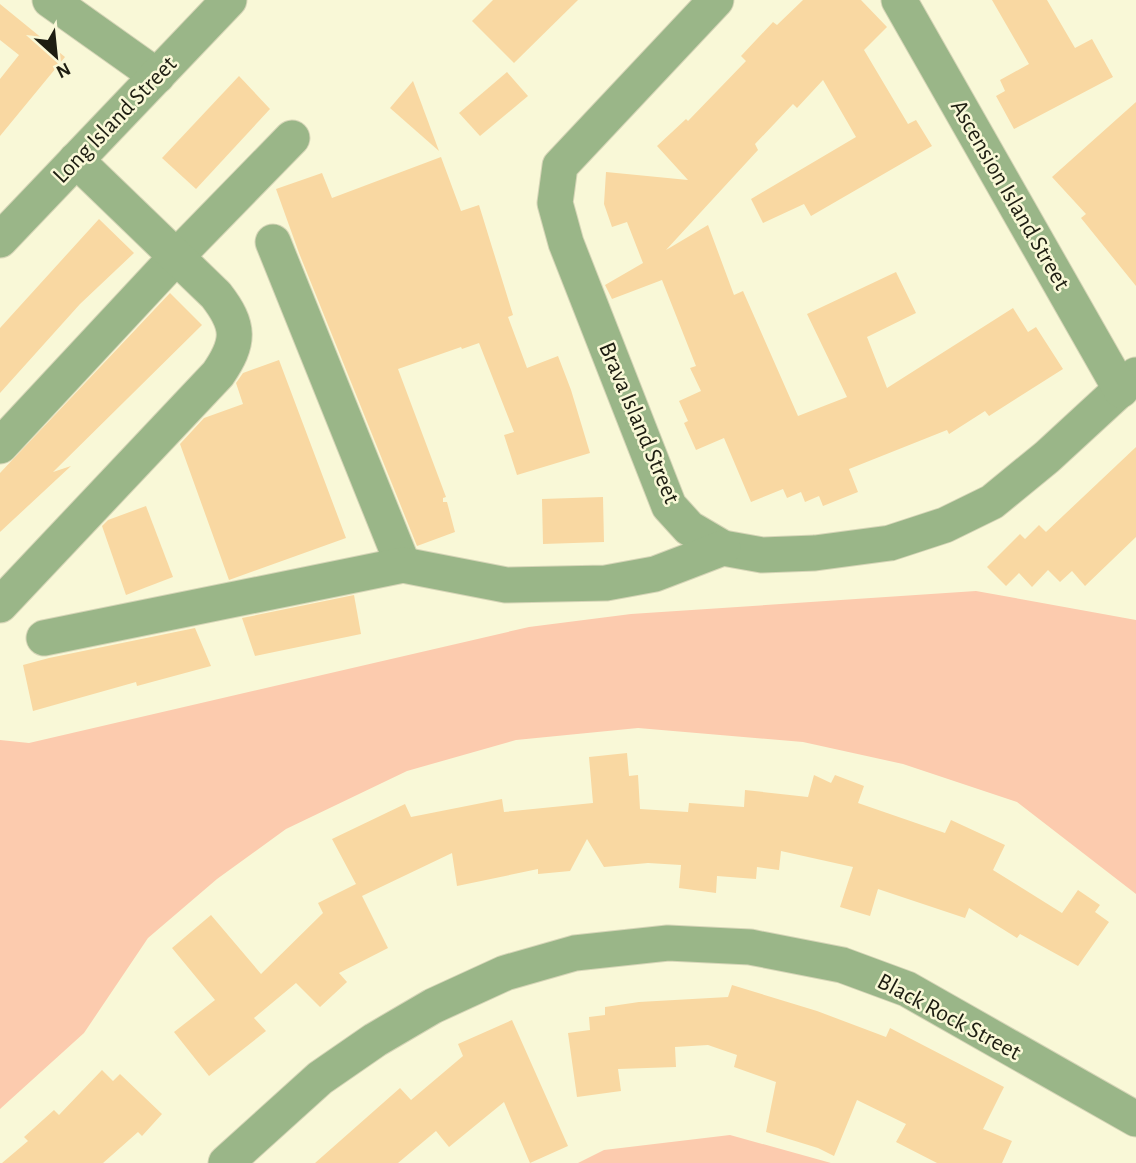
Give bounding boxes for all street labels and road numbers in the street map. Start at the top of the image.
street label: Long Island Street [49,52,182,188]
street label: Ascension Island Street [946,96,1074,294]
street label: Brava Island Street [594,339,684,507]
street label: Black Rock Street [873,969,1025,1065]

